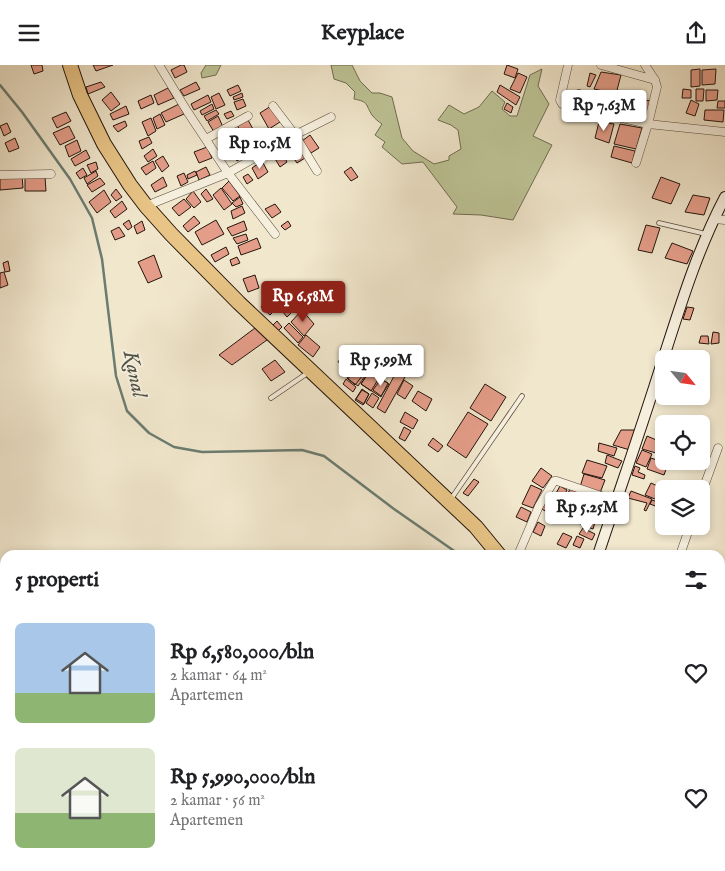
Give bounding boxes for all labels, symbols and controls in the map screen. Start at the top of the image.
icon: menu [15,19,43,47]
text: Keyplace [321,19,404,47]
icon: share [682,19,710,47]
pin: Rp 7.63M [552,89,656,132]
text: Rp 7.63M [573,96,635,116]
pin: Rp 10.5M [208,127,312,170]
text: Rp 10.5M [229,134,291,154]
pin: Rp 6.58M [251,281,355,323]
text: Rp 6.58M [272,287,334,307]
pin: Rp 5.99M [329,345,433,387]
water label: Kanal [116,347,153,402]
north arrow [655,350,710,405]
map controls [655,350,710,535]
text: Rp 5.99M [350,351,412,371]
button: locate [655,415,710,470]
button: layers [655,480,710,535]
pin: Rp 5.25M [535,491,639,534]
text: Rp 5.25M [556,498,618,518]
icon: filters [682,566,710,594]
text: 5 properti [15,567,99,594]
text: Rp 6,580,000/bln [170,639,314,666]
icon: home [55,643,115,703]
icon: heart [682,659,710,687]
text: 2 kamar · 64 m² [170,666,267,686]
text: Apartemen [170,686,243,706]
text: Rp 5,990,000/bln [170,764,315,791]
icon: home [55,768,115,828]
icon: heart [682,784,710,812]
text: 2 kamar · 56 m² [170,791,265,811]
text: Apartemen [170,811,243,831]

